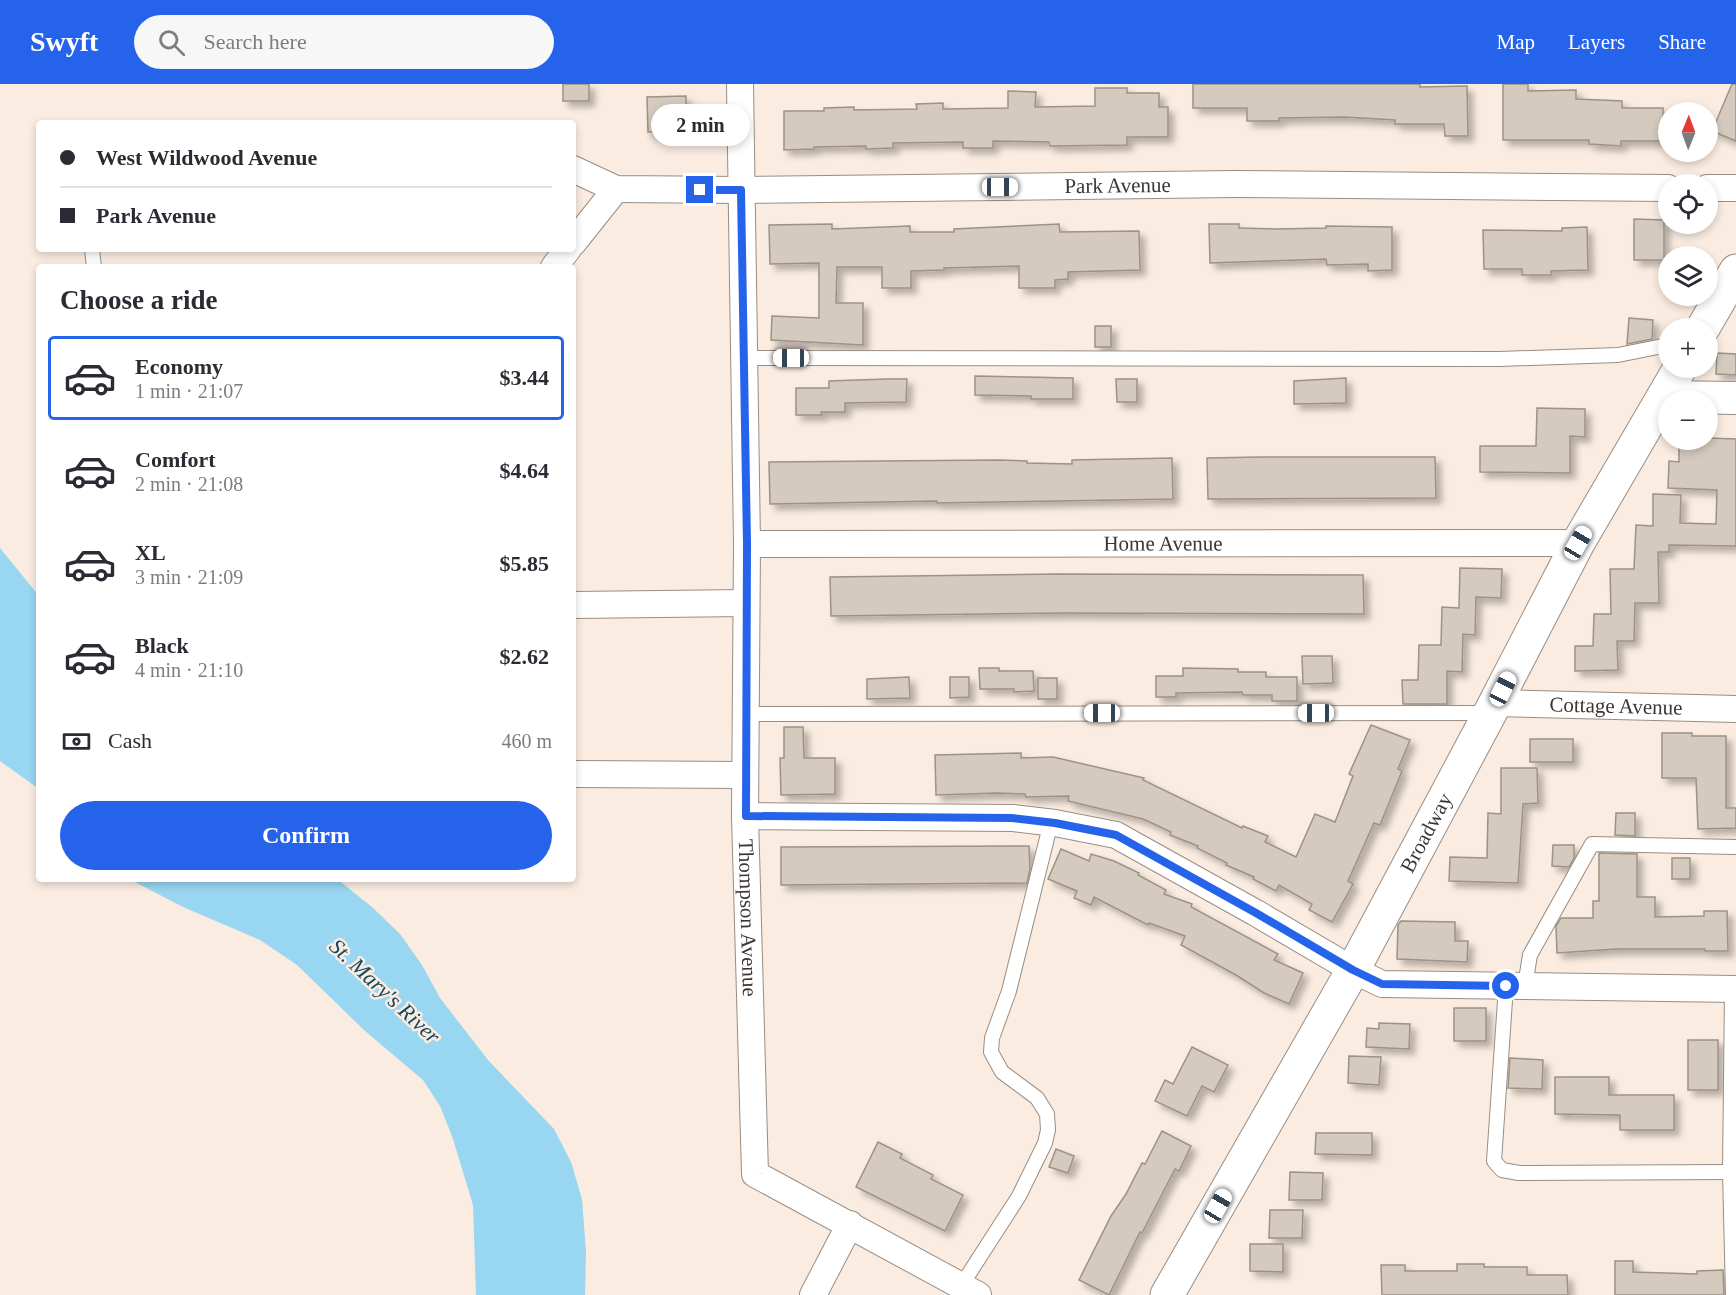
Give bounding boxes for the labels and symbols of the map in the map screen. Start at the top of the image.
north arrow [1658,102,1718,162]
callout: 2 min [650,103,750,145]
street label: Park Avenue [1064,173,1171,198]
route end [686,176,713,203]
car [982,178,1018,196]
car [773,349,809,367]
car [1561,523,1595,563]
street label: Home Avenue [1103,531,1223,556]
car [1487,669,1519,709]
street label: Cottage Avenue [1549,692,1683,720]
car [1084,704,1120,722]
car [1298,704,1334,722]
street label: Broadway [1395,789,1457,876]
street label: Thompson Avenue [734,839,762,997]
water label: St. Mary's River [324,933,446,1049]
route start [1492,972,1519,999]
car [1201,1186,1235,1226]

